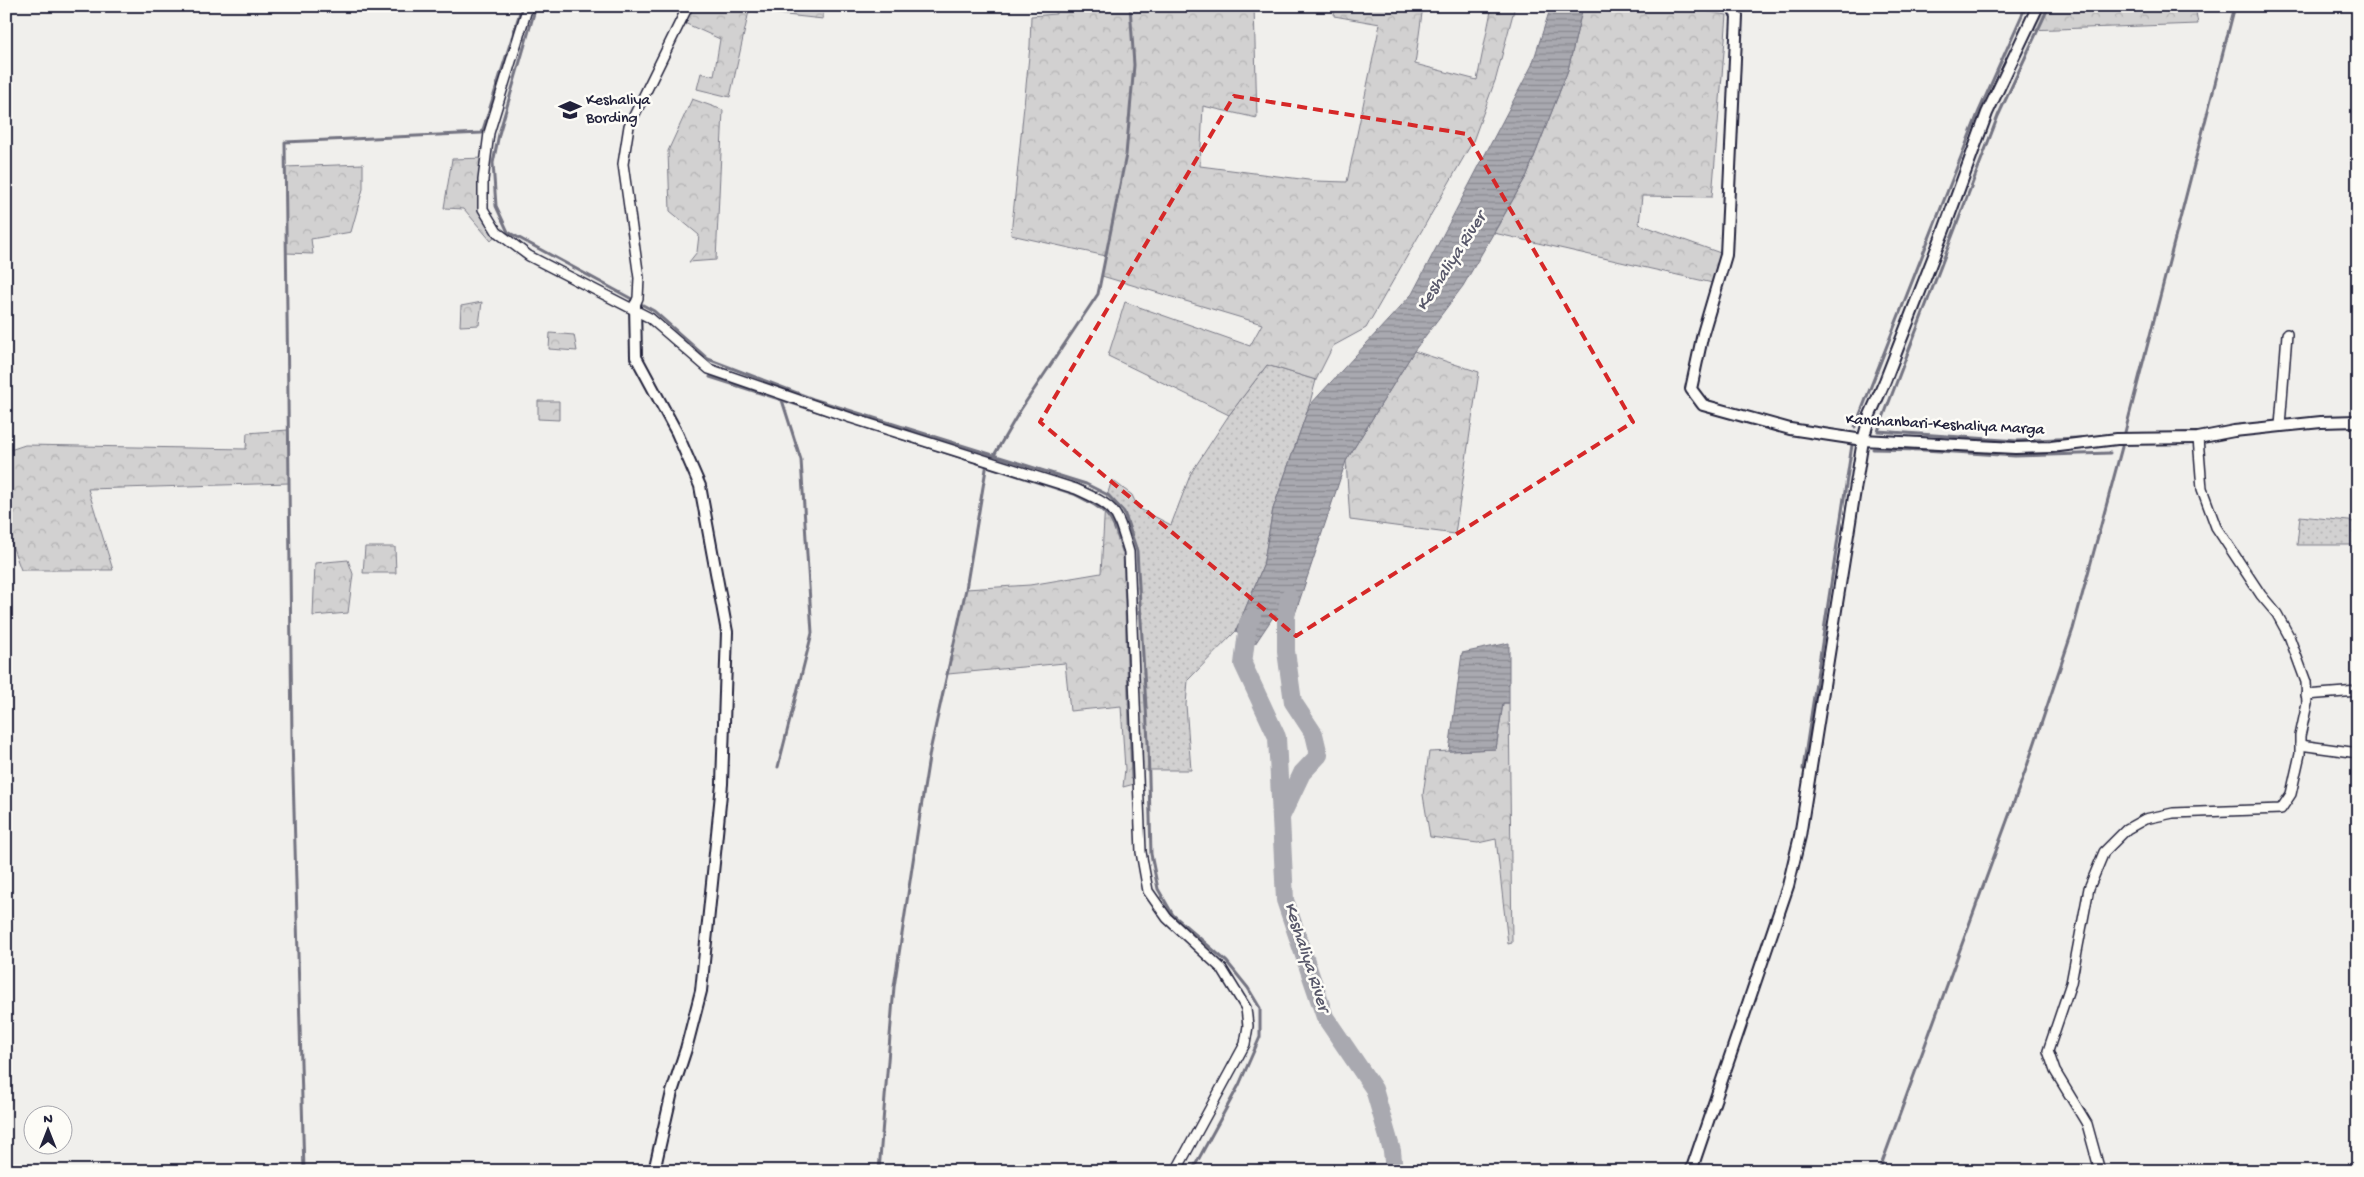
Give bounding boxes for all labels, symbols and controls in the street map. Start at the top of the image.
place label: Keshaliya Bording [585,92,651,129]
school or university icon: Keshaliya Bording [557,97,583,123]
water label: Keshaliya River [1412,206,1494,315]
street label: Kanchanbari-Keshaliya Marga [1845,411,2046,441]
water label: Keshaliya River [1278,900,1335,1018]
north arrow [22,1104,72,1154]
text: N [43,1111,53,1128]

